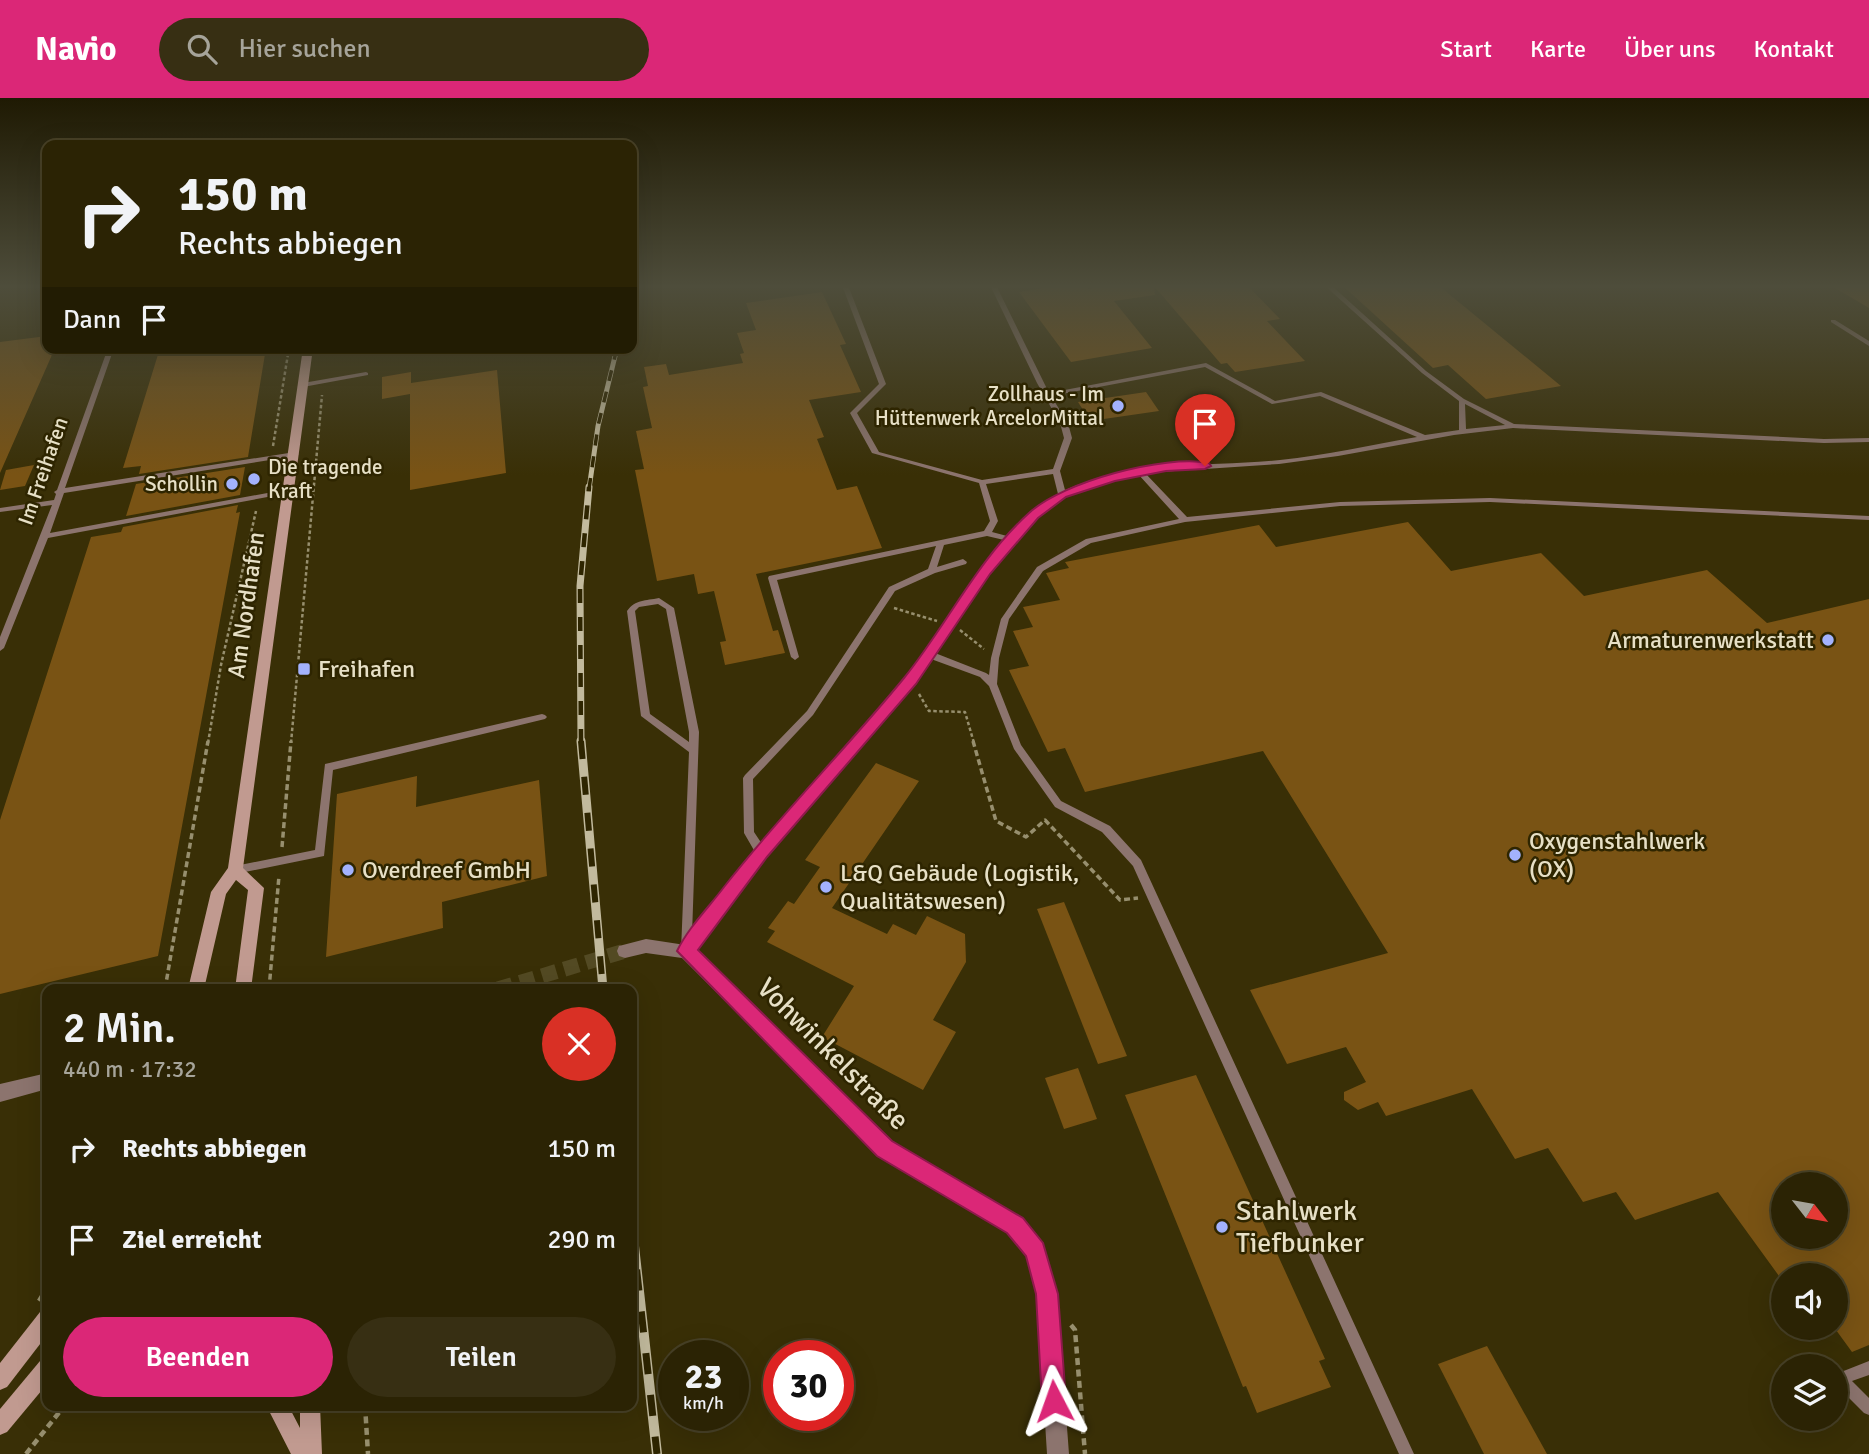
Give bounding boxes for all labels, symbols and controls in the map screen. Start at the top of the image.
search box [159,18,649,81]
text: Navio [35,29,117,70]
icon: search [183,30,221,68]
text: Hier suchen [239,33,371,65]
text: Start [1440,34,1492,64]
text: Karte [1530,34,1586,64]
text: Über uns [1624,34,1716,64]
text: Kontakt [1754,34,1834,64]
text: 150 m [178,164,308,224]
icon: right [63,168,154,259]
text: Rechts abbiegen [178,224,403,263]
icon: arrive [135,301,173,339]
text: Dann [63,304,121,336]
place label: Zollhaus - Im Hüttenwerk ArcelorMittal [875,381,1104,431]
pin [1175,394,1235,466]
marker: Zollhaus - Im Hüttenwerk ArcelorMittal [1110,398,1126,414]
icon: arrive [1186,405,1224,443]
street label: Im Freihafen [12,414,74,528]
place label: Die tragende Kraft [268,454,383,504]
place label: Schollin [145,471,218,497]
marker: Die tragende Kraft [246,471,262,487]
marker: Schollin [224,476,240,492]
street label: Am Nordhafen [221,530,271,680]
place label: Armaturenwerkstatt [1607,625,1814,655]
marker: Armaturenwerkstatt [1820,632,1836,648]
place label: Freihafen [318,654,415,684]
marker: Freihafen [296,661,312,677]
place label: Oxygenstahlwerk (OX) [1529,826,1705,884]
marker: Oxygenstahlwerk (OX) [1507,847,1523,863]
place label: Overdreef GmbH [362,855,531,885]
place label: L&Q Gebäude (Logistik, Qualitätswesen) [840,858,1079,916]
marker: Overdreef GmbH [340,862,356,878]
marker: L&Q Gebäude (Logistik, Qualitätswesen) [818,879,834,895]
street label: Vohwinkelstraße [750,971,916,1137]
text: 2 Min. [63,1003,176,1054]
button: close [542,1007,616,1081]
text: 440 m · 17:32 [63,1055,197,1084]
icon: right [63,1130,101,1168]
text: Rechts abbiegen [122,1133,307,1165]
text: 150 m [547,1133,616,1165]
north arrow [1771,1172,1848,1250]
map controls [1771,1172,1848,1431]
place label: Stahlwerk Tiefbunker [1236,1194,1365,1260]
marker: Stahlwerk Tiefbunker [1214,1219,1230,1235]
icon: arrive [63,1221,101,1259]
text: Ziel erreicht [122,1224,262,1256]
text: 290 m [547,1224,616,1256]
button: sound [1771,1263,1848,1340]
button: Beenden [63,1317,333,1397]
button: Teilen [347,1317,616,1397]
speed limit sign: 30 [763,1340,854,1431]
button: layers [1771,1354,1848,1431]
text: 23 [685,1355,722,1398]
position arrow [1017,1364,1091,1438]
text: km/h [683,1392,724,1414]

